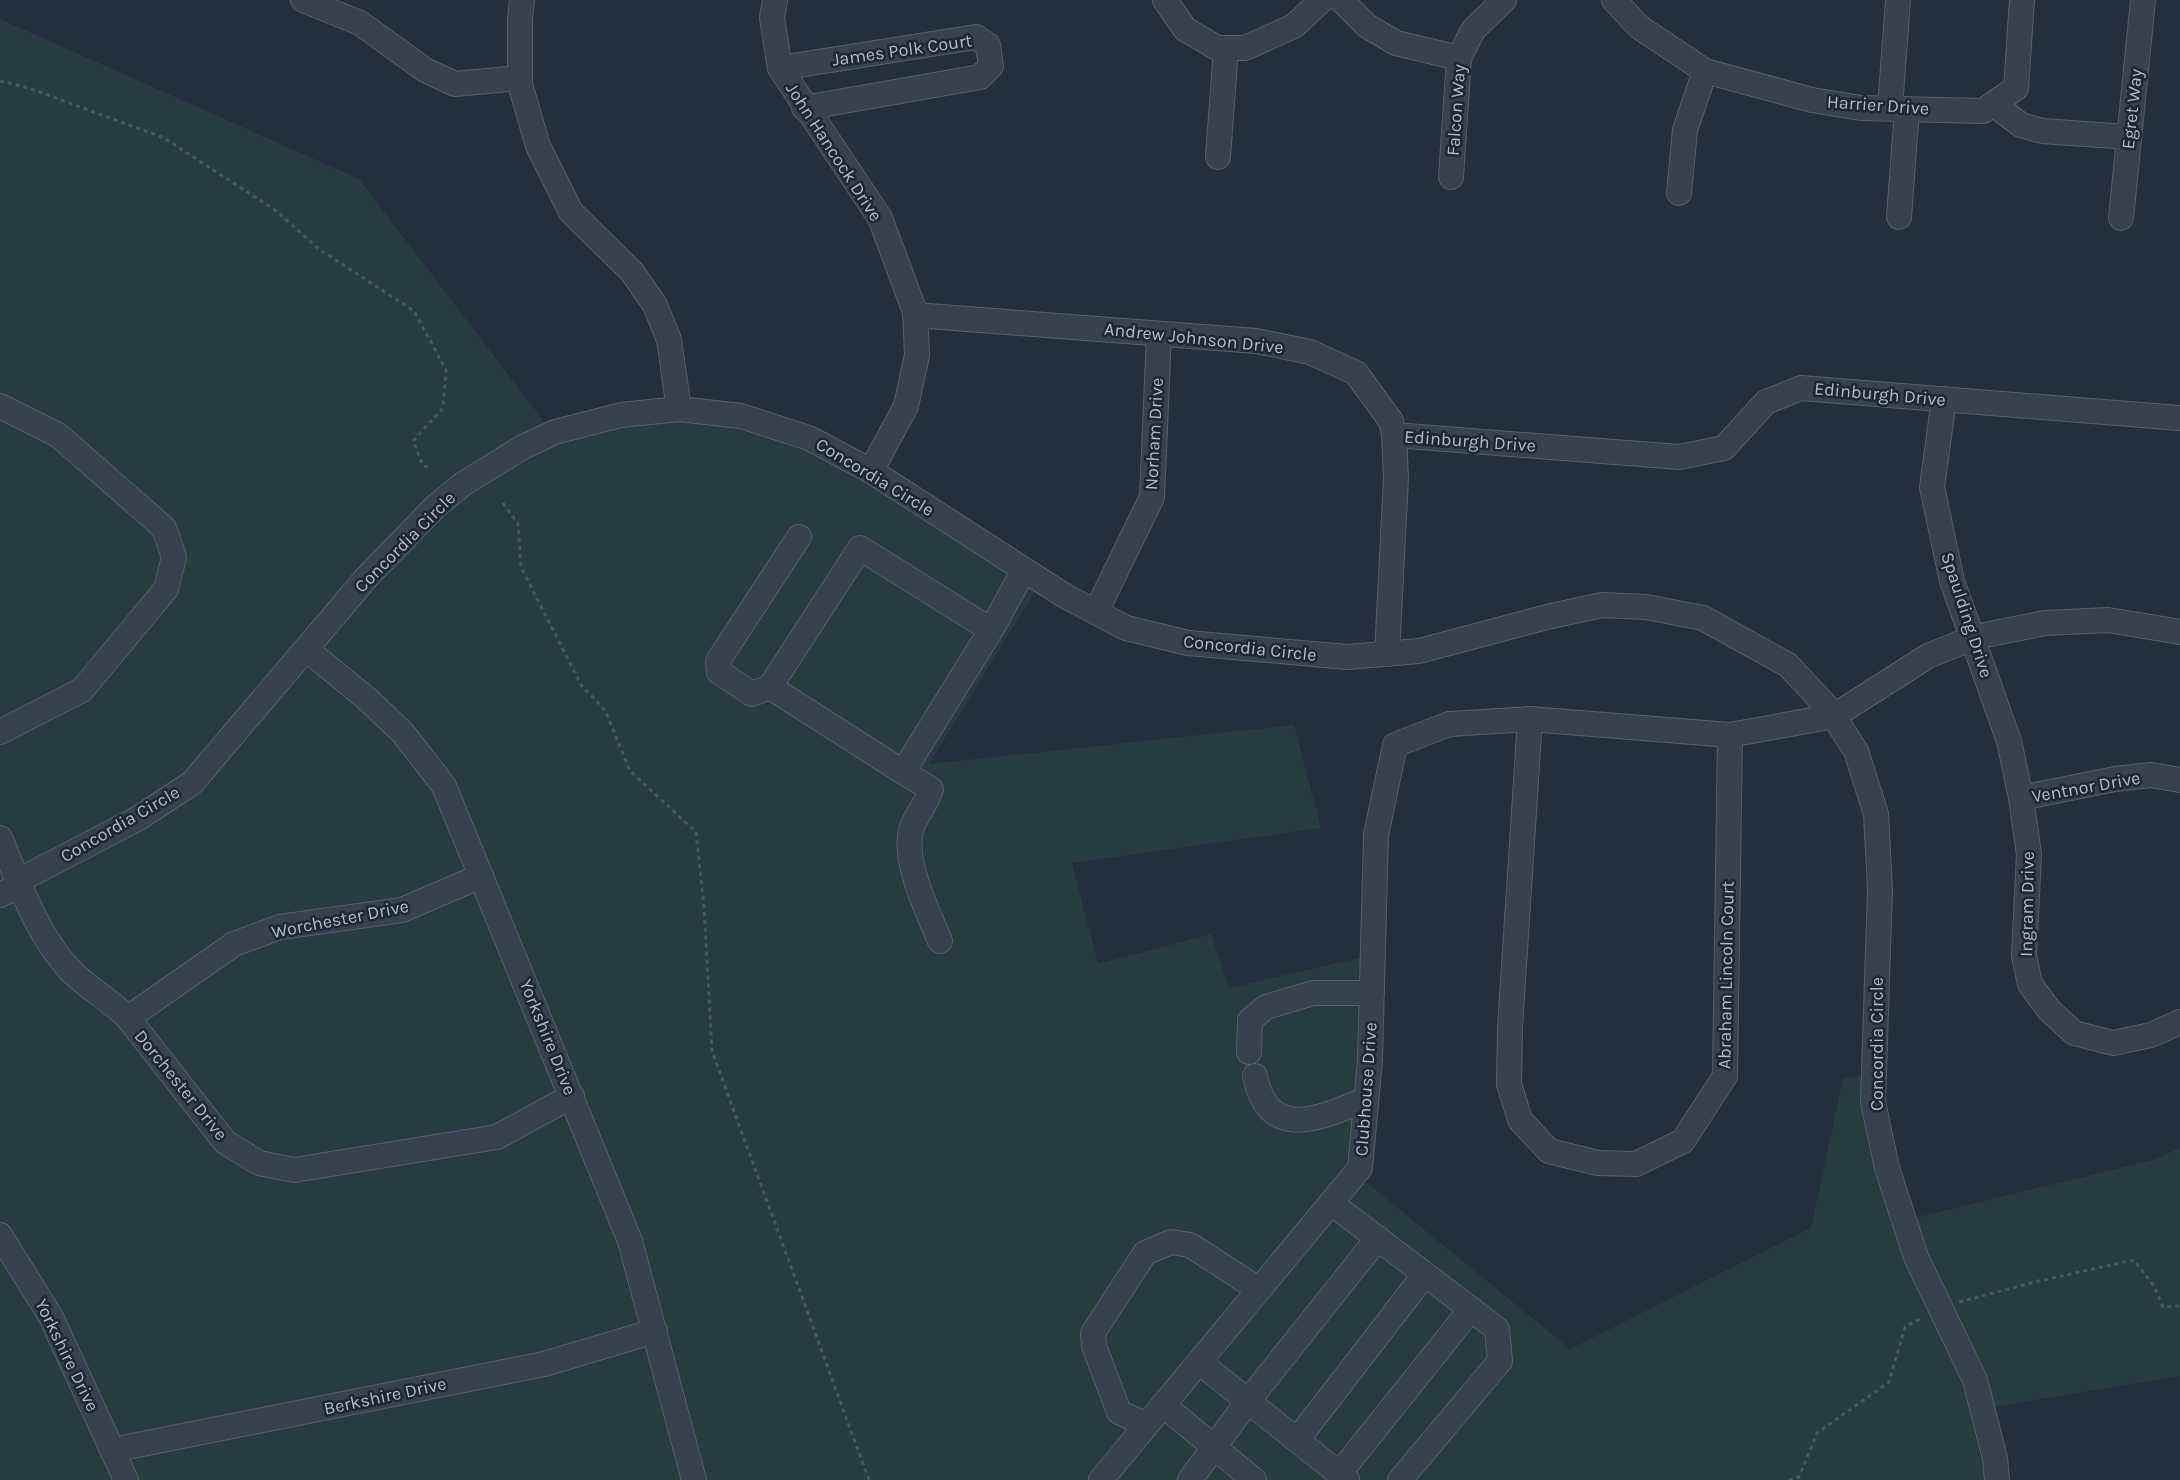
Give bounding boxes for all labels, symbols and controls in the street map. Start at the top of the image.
street label: James Polk Court [831,29,974,71]
street label: Falcon Way [1442,63,1470,157]
street label: Egret Way [2117,67,2147,150]
street label: John Hancock Drive [781,79,887,225]
street label: Harrier Drive [1826,90,1930,120]
street label: Andrew Johnson Drive [1103,318,1285,358]
street label: Norham Drive [1140,377,1168,491]
street label: Edinburgh Drive [1813,377,1947,411]
street label: Edinburgh Drive [1403,425,1537,457]
street label: Concordia Circle [812,433,938,521]
street label: Concordia Circle [350,487,460,597]
street label: Spaulding Drive [1936,549,1998,681]
street label: Concordia Circle [1182,630,1318,666]
street label: Ventnor Drive [2030,767,2142,807]
street label: Concordia Circle [56,781,184,867]
street label: Ingram Drive [2015,851,2039,957]
street label: Abraham Lincoln Court [1713,880,1739,1069]
street label: Worchester Drive [269,895,411,943]
street label: Yorkshire Drive [515,976,581,1098]
street label: Concordia Circle [1866,977,1888,1111]
street label: Clubhouse Drive [1350,1021,1382,1157]
street label: Dorchester Drive [130,1025,232,1145]
street label: Yorkshire Drive [30,1295,104,1415]
street label: Berkshire Drive [322,1372,448,1420]

